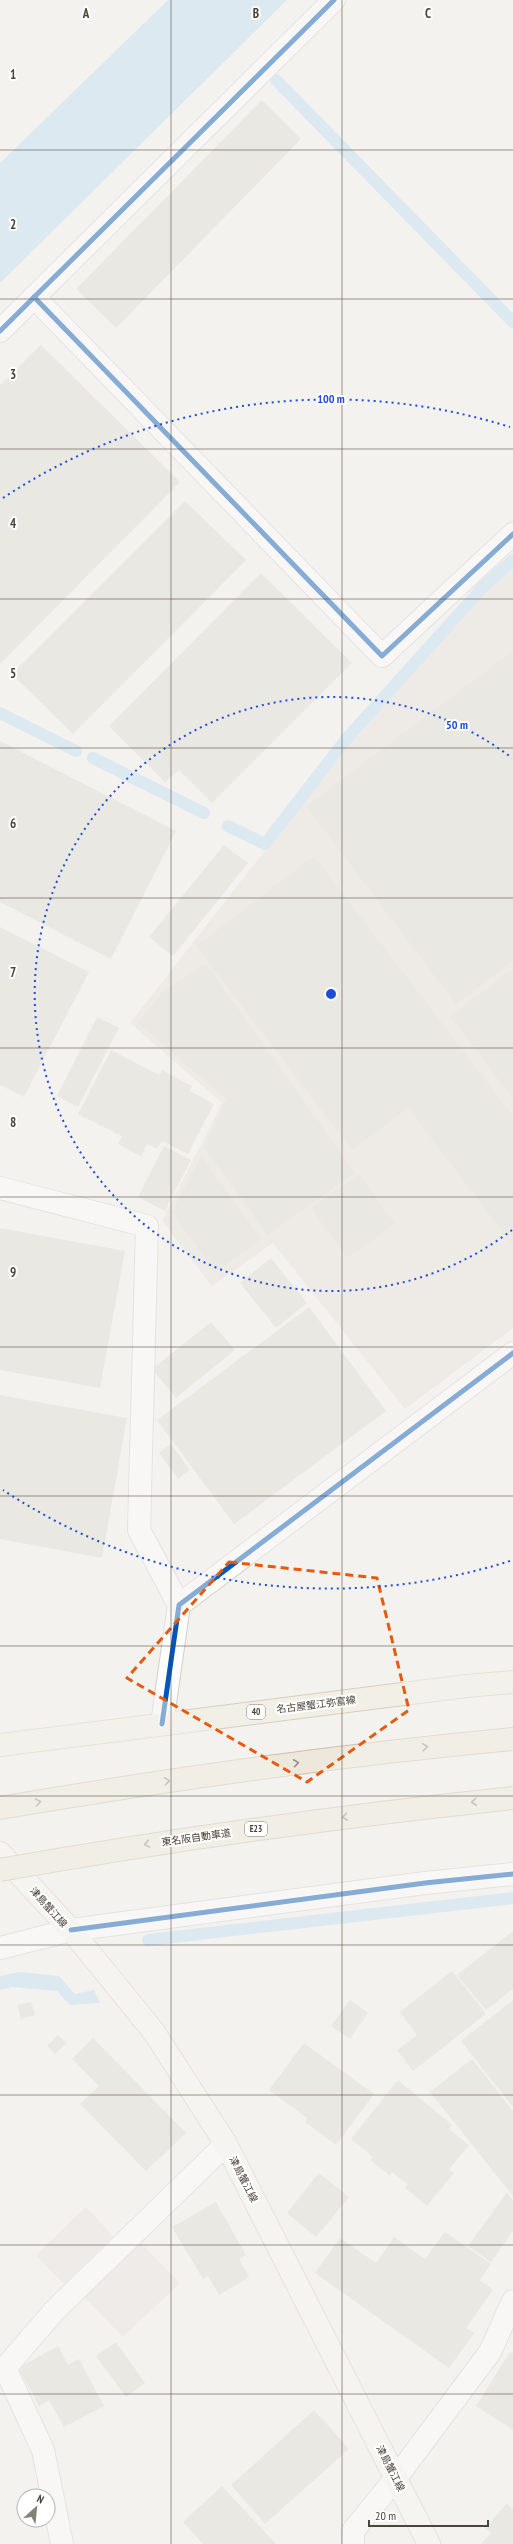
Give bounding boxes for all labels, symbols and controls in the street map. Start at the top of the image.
text: A [82,5,90,22]
text: B [253,5,259,22]
text: C [425,5,431,22]
text: 1 [10,66,16,83]
text: 2 [10,216,16,233]
text: 3 [10,366,16,383]
text: 100 m [317,391,345,406]
text: 4 [10,515,17,532]
text: 5 [10,665,16,682]
text: 50 m [446,717,468,732]
text: 6 [10,815,16,832]
text: 7 [10,964,16,981]
centre of rings [324,987,338,1001]
text: 8 [10,1114,16,1131]
text: 9 [10,1264,16,1281]
street label: 名古屋蟹江弥富線 [276,1693,357,1716]
road number: 40 [247,1705,265,1719]
one-way arrow [422,1743,428,1752]
one-way arrow [293,1759,299,1768]
one-way arrow [164,1777,170,1786]
one-way arrow [471,1797,477,1806]
one-way arrow [35,1798,42,1807]
one-way arrow [342,1812,348,1821]
road number: E23 [245,1822,267,1836]
street label: 東名阪自動車道 [161,1826,232,1849]
one-way arrow [144,1839,150,1848]
street label: 津島蟹江線 [27,1884,70,1930]
street label: 津島蟹江線 [226,2154,261,2204]
street label: 津島蟹江線 [373,2443,408,2493]
north arrow [16,2488,56,2528]
text: N [35,2492,46,2507]
scale bar [369,2502,488,2528]
text: 20 m [375,2508,396,2523]

